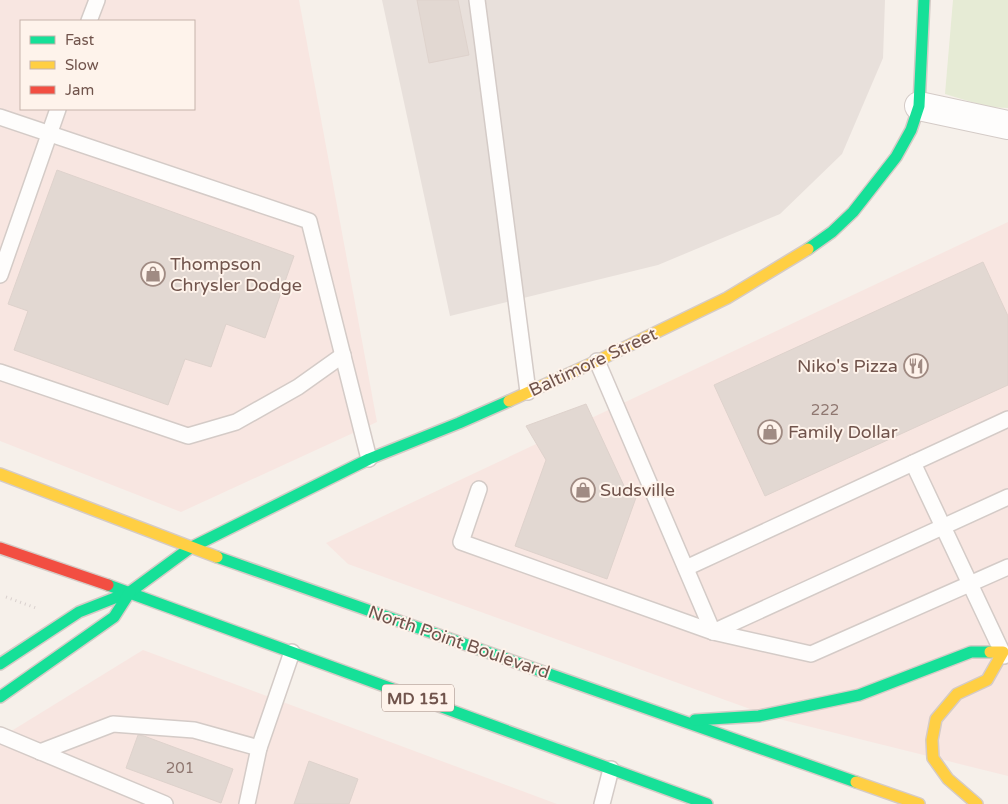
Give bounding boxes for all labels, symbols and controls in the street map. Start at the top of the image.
legend [20,20,195,110]
text: Fast [65,31,95,49]
text: Slow [65,56,99,74]
text: Jam [65,81,94,99]
place label: Thompson Chrysler Dodge [170,253,302,296]
shop icon: Thompson Chrysler Dodge [140,261,166,287]
street label: Baltimore Street [525,323,661,401]
restaurant icon: Niko's Pizza [903,353,929,379]
place label: Niko's Pizza [797,355,898,377]
house number: 222 [811,401,839,419]
shop icon: Family Dollar [757,419,783,445]
place label: Family Dollar [788,421,898,443]
shop icon: Sudsville [570,477,596,503]
place label: Sudsville [600,479,675,501]
street label: North Point Boulevard [365,601,553,683]
road number: MD 151 [382,684,454,711]
house number: 201 [166,759,194,777]

